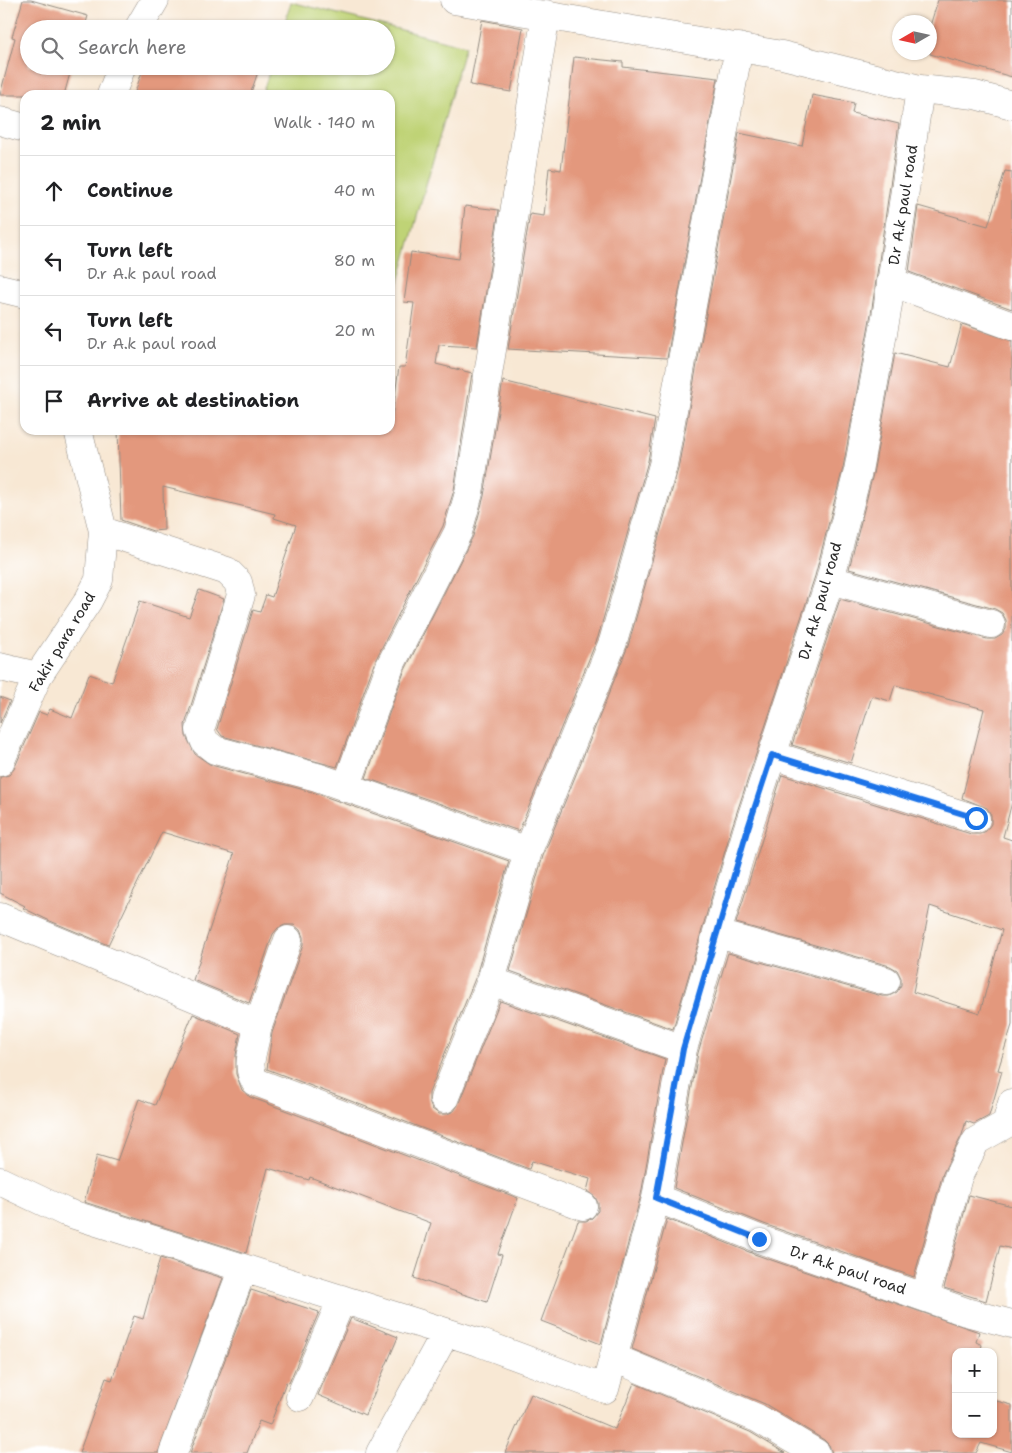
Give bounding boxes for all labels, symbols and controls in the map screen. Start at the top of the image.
north arrow [892,15,937,60]
search box [20,20,395,75]
icon: search [38,34,66,62]
text: Search here [78,35,187,60]
text: 2 min [40,109,101,137]
text: Walk · 140 m [273,112,375,133]
street label: D.r A.k paul road [884,143,922,267]
icon: ahead [40,177,68,205]
text: Continue [87,178,173,203]
text: 40 m [333,180,375,201]
text: Turn left [87,238,173,263]
icon: left [40,247,68,275]
text: 80 m [334,250,375,271]
text: D.r A.k paul road [87,263,217,284]
text: Turn left [87,308,173,333]
icon: left [40,317,68,345]
text: 20 m [334,320,375,341]
text: D.r A.k paul road [87,333,217,354]
icon: arrive [40,387,68,415]
text: Arrive at destination [87,388,299,413]
street label: D.r A.k paul road [794,539,847,662]
street label: Fakir para road [24,588,100,696]
route start [965,807,988,830]
route end [748,1228,771,1251]
street label: D.r A.k paul road [787,1241,909,1299]
map controls [952,1348,997,1438]
button: + [952,1348,997,1393]
button: − [952,1393,997,1438]

